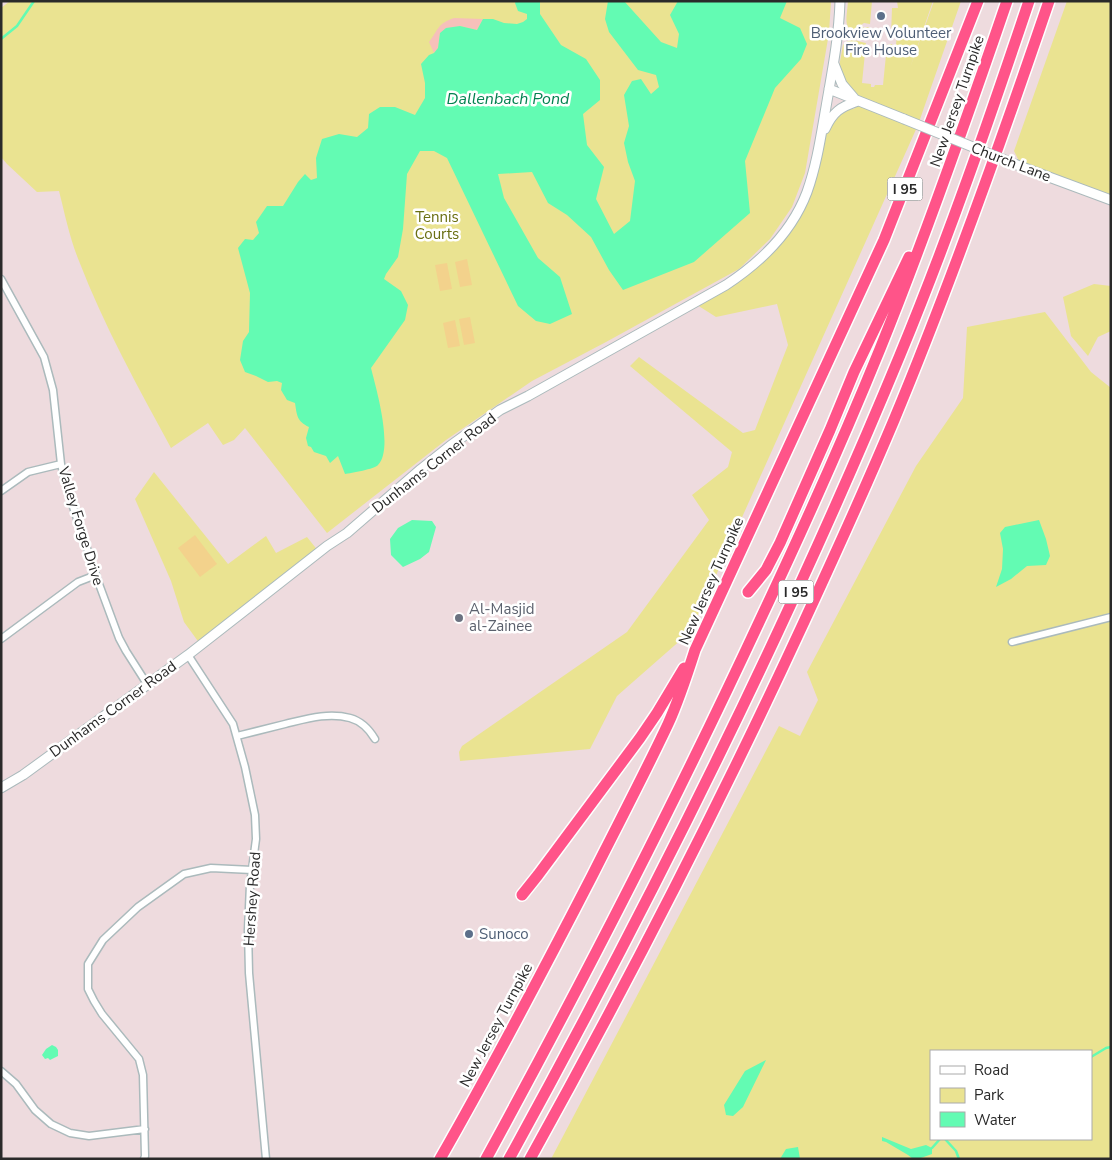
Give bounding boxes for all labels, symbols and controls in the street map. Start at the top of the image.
marker: Brookview Volunteer Fire House [875,10,887,22]
place label: Brookview Volunteer Fire House [811,23,952,60]
street label: New Jersey Turnpike [925,32,989,170]
water label: Dallenbach Pond [447,88,570,110]
street label: Church Lane [968,138,1054,186]
road number: I 95 [888,178,922,200]
park label: Tennis Courts [415,207,459,244]
street label: Dunhams Corner Road [368,408,500,518]
street label: Valley Forge Drive [53,463,109,588]
street label: New Jersey Turnpike [674,514,748,648]
road number: I 95 [778,580,814,604]
place label: Al-Masjid al-Zainee [469,599,534,636]
marker: Al-Masjid al-Zainee [453,612,465,624]
street label: Dunhams Corner Road [45,656,181,762]
street label: Hershey Road [239,851,265,947]
place label: Sunoco [479,924,529,944]
marker: Sunoco [463,928,475,940]
street label: New Jersey Turnpike [455,959,537,1091]
legend [930,1050,1092,1140]
text: Road [974,1060,1009,1080]
text: Park [974,1085,1004,1105]
text: Water [974,1110,1017,1130]

